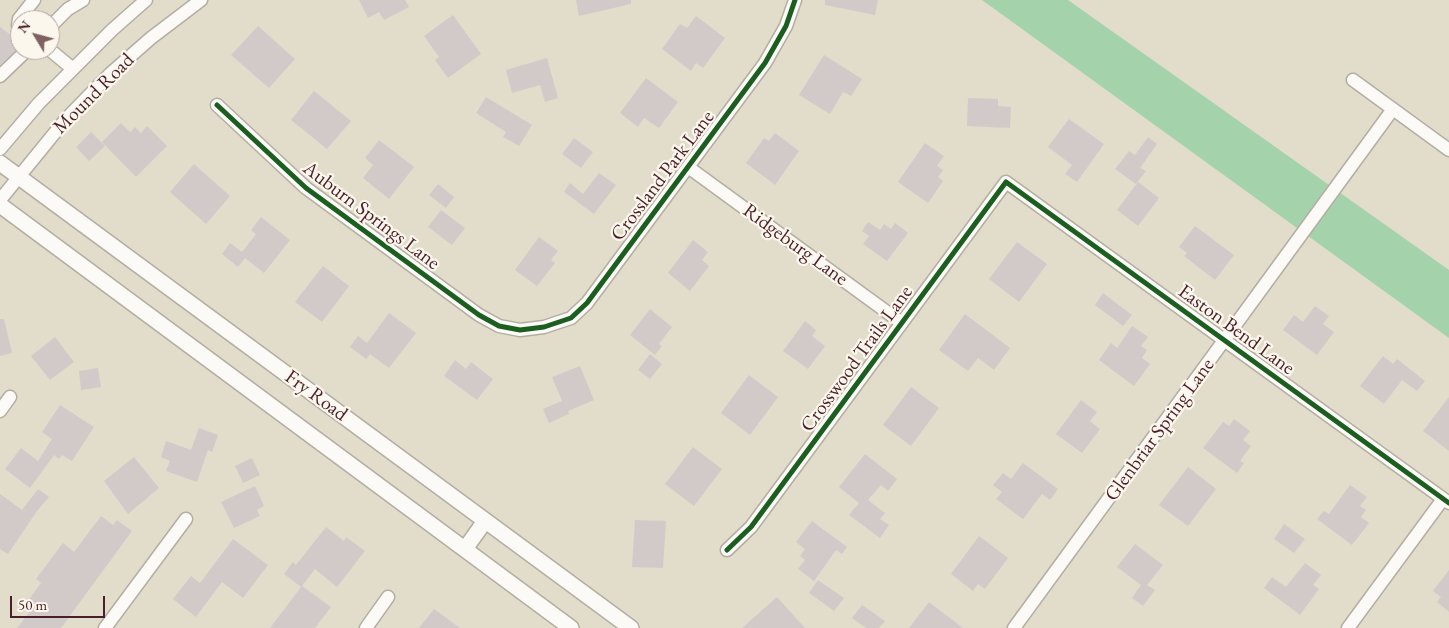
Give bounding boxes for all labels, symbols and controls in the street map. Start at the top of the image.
north arrow [10,10,60,60]
text: N [13,17,34,37]
street label: Mound Road [49,49,139,139]
street label: Crossland Park Lane [606,106,720,246]
street label: Auburn Springs Lane [298,157,444,275]
street label: Ridgeburg Lane [738,199,852,291]
street label: Easton Bend Lane [1173,280,1299,380]
street label: Crosswood Trails Lane [796,281,918,437]
street label: Glenbriar Spring Lane [1100,354,1220,506]
street label: Fry Road [280,365,352,427]
scale bar [12,586,108,618]
text: 50 m [18,595,47,614]

